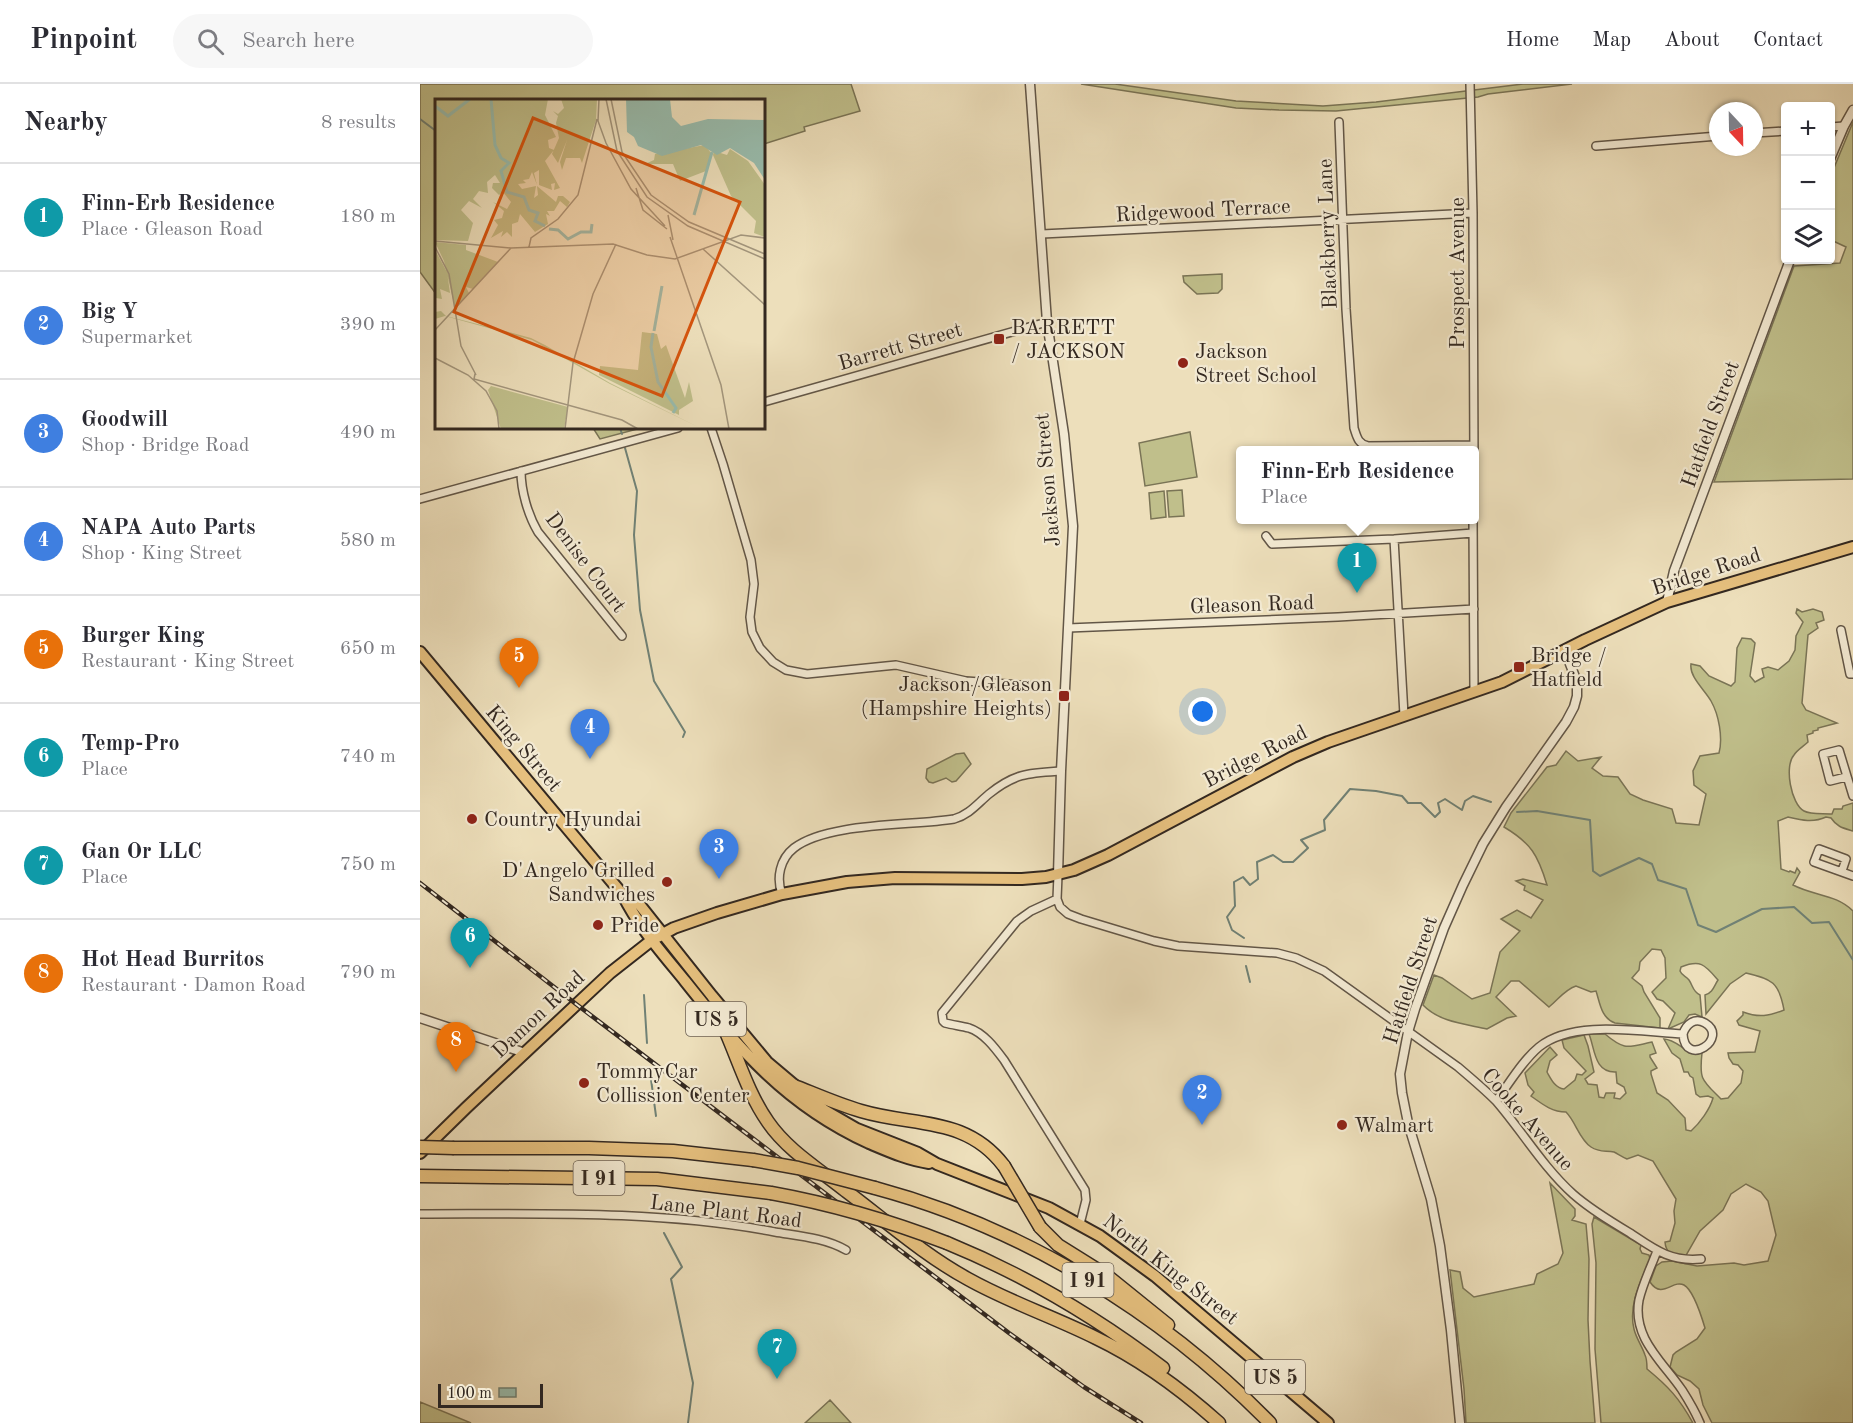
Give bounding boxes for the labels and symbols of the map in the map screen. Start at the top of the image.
inset map [435,99,765,429]
north arrow [1709,102,1763,156]
street label: Blackberry Lane [1315,158,1342,310]
street label: Ridgewood Terrace [1115,196,1291,227]
street label: Prospect Avenue [1448,197,1469,349]
place label: BARRETT / JACKSON [1011,318,1125,363]
street label: Barrett Street [836,320,965,375]
marker: BARRETT / JACKSON [992,332,1006,346]
place label: Jackson Street School [1195,342,1317,387]
marker: Jackson Street School [1176,356,1190,370]
street label: Hatfield Street [1679,358,1744,491]
street label: Jackson Street [1032,412,1065,548]
street label: Denise Court [540,509,629,617]
pin: 1 [1338,544,1376,593]
street label: Bridge Road [1649,545,1764,600]
street label: Gleason Road [1190,593,1315,618]
pin: 5 [500,638,538,688]
place label: Bridge / Hatfield [1531,646,1607,691]
marker: Bridge / Hatfield [1512,660,1526,674]
place label: Jackson/Gleason (Hampshire Heights) [861,675,1052,720]
marker: Jackson/Gleason (Hampshire Heights) [1057,689,1071,703]
your location [1188,697,1217,726]
street label: King Street [481,702,565,796]
pin: 4 [570,710,610,759]
street label: Bridge Road [1200,722,1311,792]
place label: Country Hyundai [484,810,641,831]
marker: Country Hyundai [465,812,479,826]
pin: 3 [700,830,738,879]
place label: D'Angelo Grilled Sandwiches [502,861,655,906]
marker: D'Angelo Grilled Sandwiches [660,875,674,889]
street label: Hatfield Street [1381,914,1442,1047]
place label: Pride [610,916,659,937]
pin: 6 [451,918,490,968]
marker: Pride [591,918,605,932]
street label: Damon Road [489,967,589,1063]
road number: US 5 [686,1002,746,1036]
pin: 8 [436,1022,476,1072]
place label: TommyCar Collission Center [596,1062,750,1107]
street label: Cooke Avenue [1477,1065,1577,1175]
marker: TommyCar Collission Center [577,1076,591,1090]
pin: 2 [1182,1076,1222,1125]
place label: Walmart [1354,1116,1434,1137]
marker: Walmart [1335,1118,1349,1132]
road number: I 91 [574,1161,624,1195]
street label: Lane Plant Road [649,1193,803,1232]
street label: North King Street [1098,1211,1242,1329]
road number: I 91 [1062,1263,1114,1297]
pin: 7 [758,1330,796,1379]
road number: US 5 [1245,1360,1305,1394]
scale bar [438,1381,543,1408]

